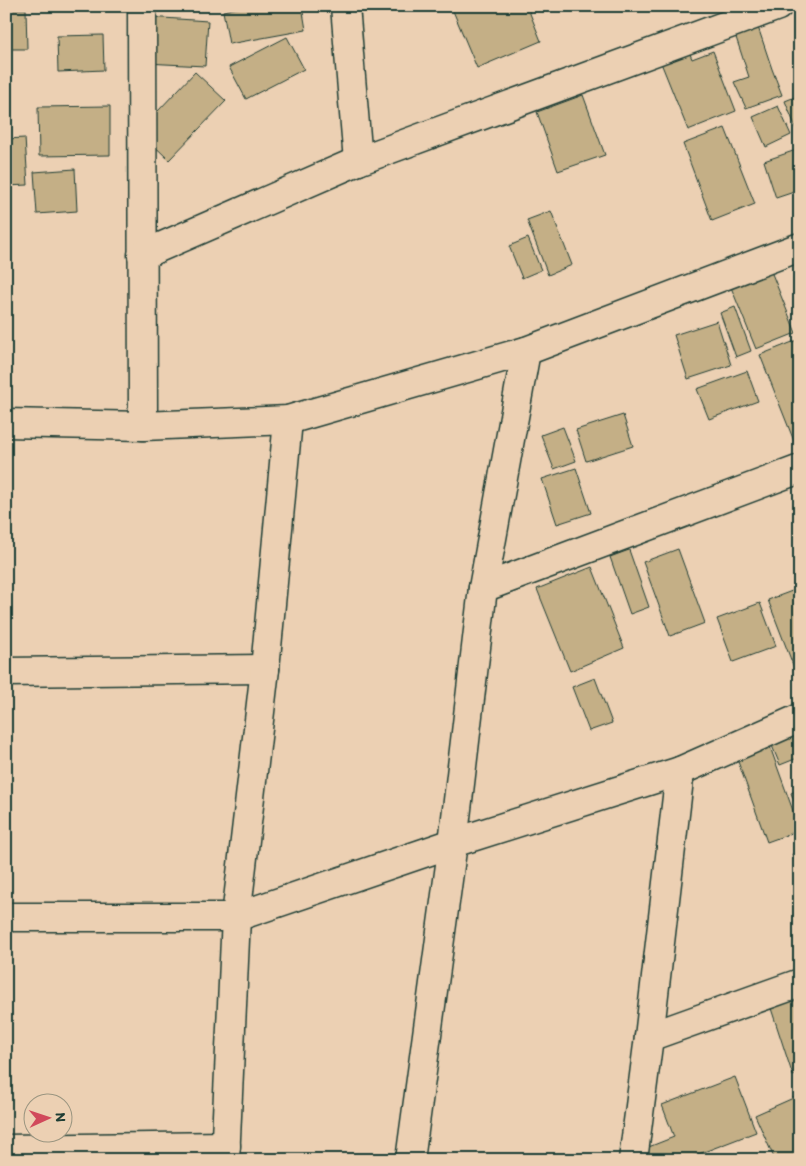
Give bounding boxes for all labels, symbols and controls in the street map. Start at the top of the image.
north arrow [22,1094,72,1144]
text: N [52,1112,69,1123]

